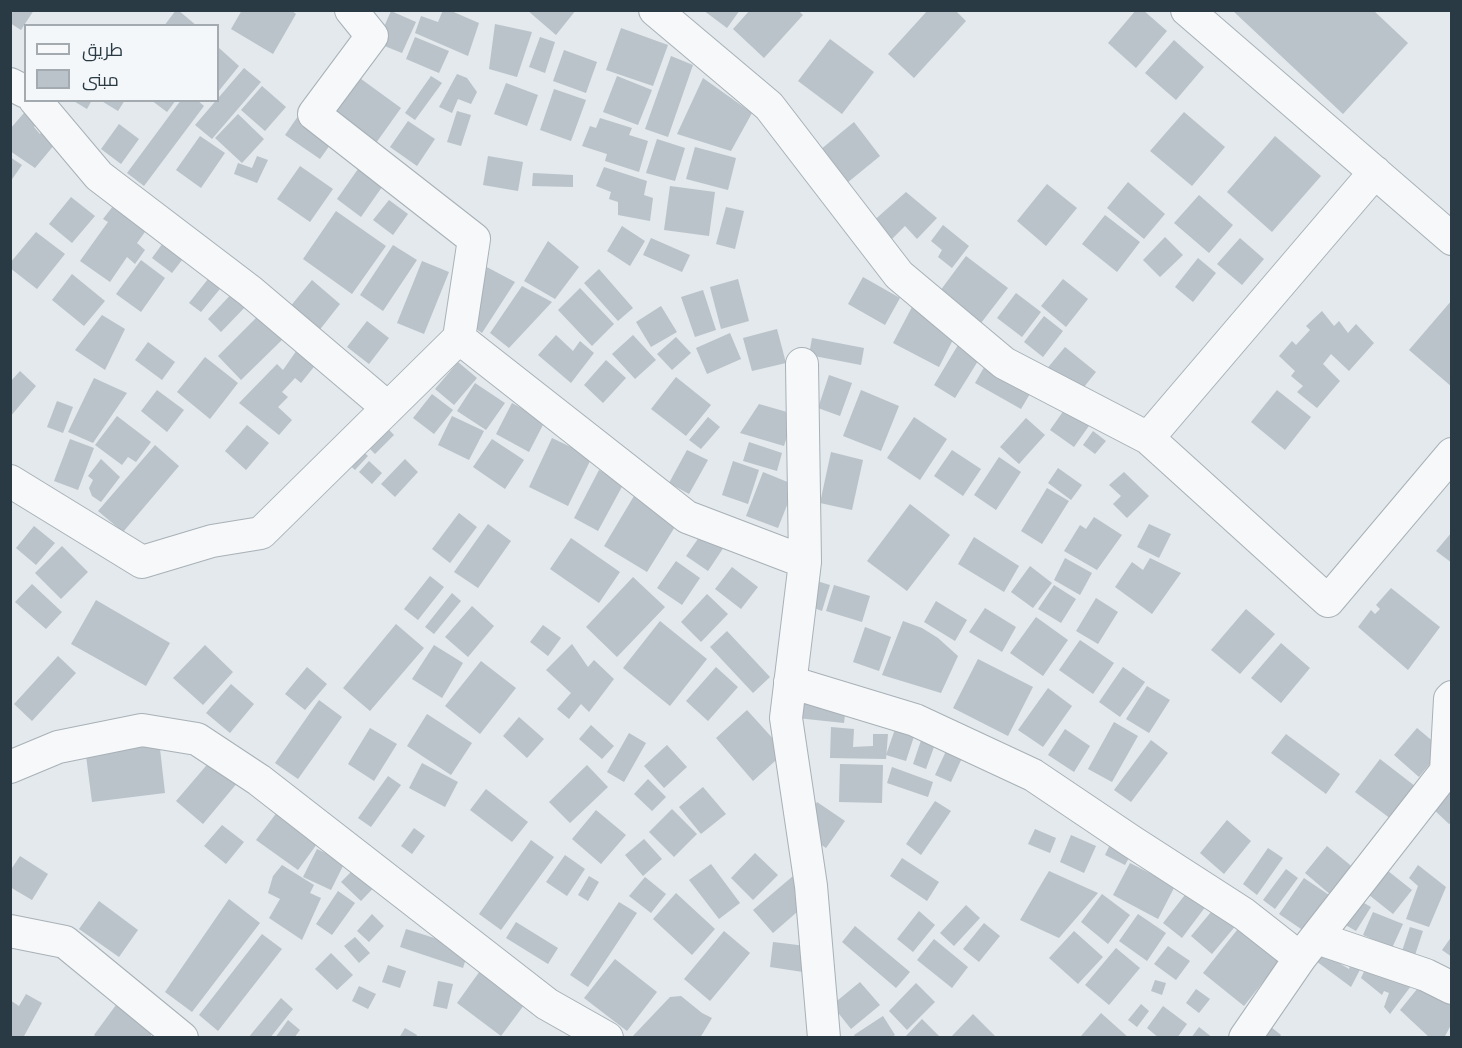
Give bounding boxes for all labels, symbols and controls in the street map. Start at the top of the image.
legend [24,24,219,102]
text: طريق [82,39,123,60]
text: مبنى [82,69,119,90]

